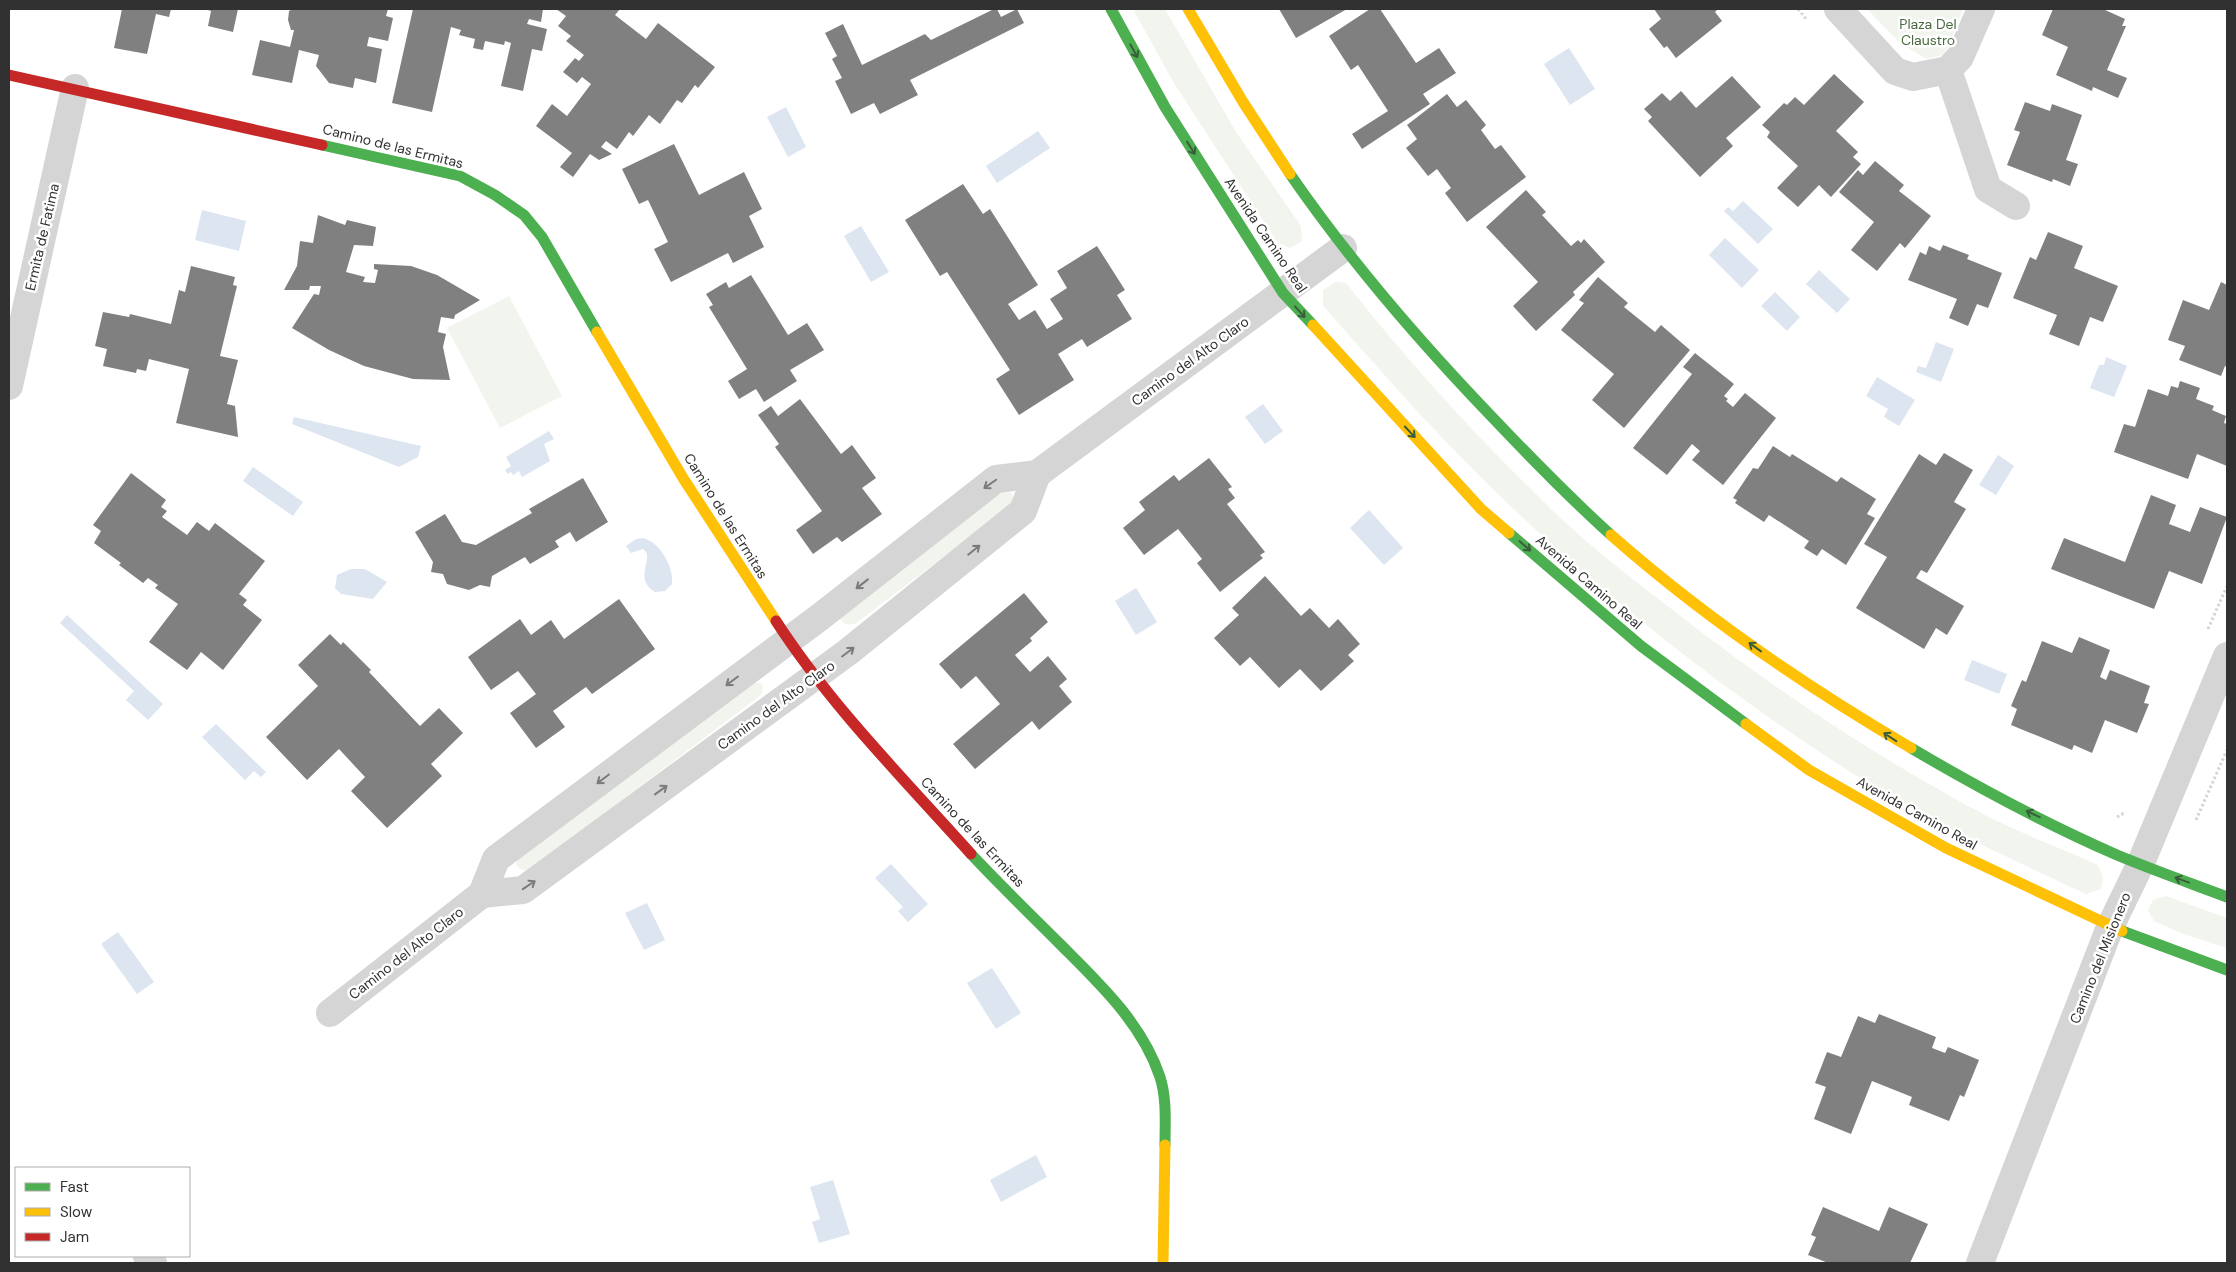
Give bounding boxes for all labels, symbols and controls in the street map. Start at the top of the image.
park label: Plaza Del Claustro [1899,15,1957,49]
one-way arrow [1129,44,1139,59]
street label: Camino de las Ermitas [321,120,465,172]
one-way arrow [1186,140,1196,154]
street label: Avenida Camino Real [1221,174,1311,296]
street label: Ermita de Fatima [21,182,63,292]
one-way arrow [1294,305,1306,318]
street label: Camino del Alto Claro [1128,312,1252,410]
one-way arrow [1404,426,1416,438]
street label: Camino de las Ermitas [680,450,772,582]
one-way arrow [983,479,997,489]
street label: Avenida Camino Real [1532,531,1646,633]
one-way arrow [1518,541,1531,552]
one-way arrow [968,544,981,555]
one-way arrow [856,578,869,589]
one-way arrow [1748,642,1762,652]
one-way arrow [841,647,855,657]
street label: Camino del Alto Claro [714,656,838,754]
one-way arrow [726,676,739,687]
one-way arrow [1884,732,1898,742]
street label: Avenida Camino Real [1854,772,1980,854]
street label: Camino de las Ermitas [917,773,1029,891]
one-way arrow [597,774,610,785]
one-way arrow [654,784,667,795]
one-way arrow [2026,809,2041,819]
one-way arrow [2174,875,2190,884]
one-way arrow [522,880,536,890]
street label: Camino del Misionero [2065,890,2135,1026]
street label: Camino del Alto Claro [345,903,467,1003]
legend [15,1167,190,1257]
text: Fast [60,1177,89,1197]
text: Slow [60,1202,93,1222]
text: Jam [60,1227,89,1247]

